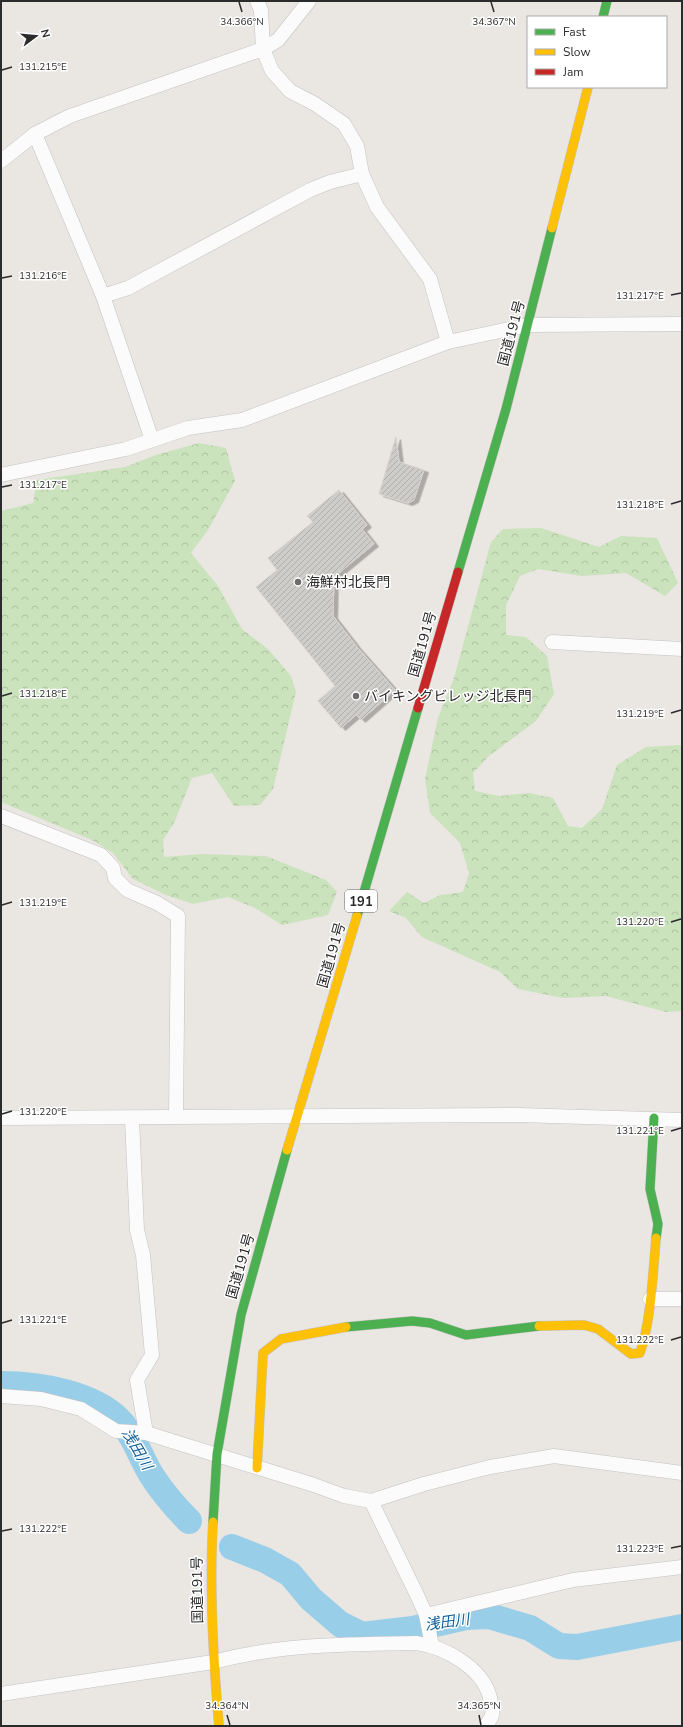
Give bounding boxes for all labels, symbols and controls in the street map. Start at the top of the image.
text: 34.366°N [220,15,264,29]
text: 34.367°N [472,15,516,29]
north arrow [16,16,56,56]
legend [527,16,667,88]
text: Fast [563,24,586,40]
text: N [37,27,53,39]
text: Slow [563,44,591,60]
text: 131.215°E [19,60,67,74]
text: Jam [562,64,584,80]
text: 131.216°E [19,269,67,283]
text: 131.217°E [616,289,664,303]
street label: 国道191号 [494,298,529,368]
text: 131.217°E [19,478,67,492]
text: 131.218°E [616,498,664,512]
place label: 海鮮村北長門 [306,573,390,592]
marker: 海鮮村北長門 [293,577,303,587]
street label: 国道191号 [404,609,441,679]
text: 131.218°E [19,687,67,701]
place label: バイキングビレッジ北長門 [364,687,532,706]
marker: バイキングビレッジ北長門 [351,691,361,701]
text: 131.219°E [616,707,664,721]
road number: 191 [345,890,377,912]
text: 131.219°E [19,896,67,910]
text: 131.220°E [616,915,664,929]
street label: 国道191号 [313,920,350,990]
text: 131.220°E [19,1105,67,1119]
text: 131.221°E [616,1124,664,1138]
street label: 国道191号 [222,1231,259,1301]
text: 131.221°E [19,1313,67,1327]
text: 131.222°E [616,1333,664,1347]
water label: 浅田川 [117,1425,158,1475]
text: 131.222°E [19,1522,67,1536]
text: 131.223°E [616,1542,664,1556]
street label: 国道191号 [187,1556,208,1624]
water label: 浅田川 [423,1609,473,1635]
text: 34.364°N [205,1699,249,1713]
text: 34.365°N [457,1699,501,1713]

